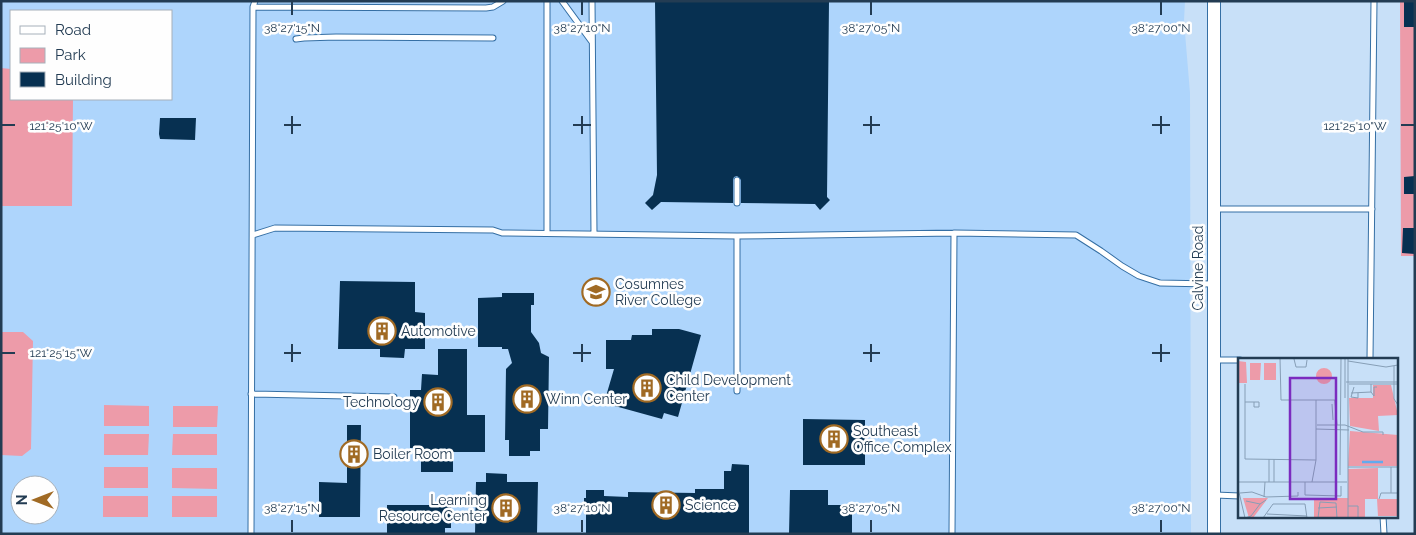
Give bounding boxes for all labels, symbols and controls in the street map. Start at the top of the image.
legend [10,10,172,100]
text: Road [55,21,91,39]
text: 38°27'15"N [264,21,320,35]
text: 38°27'10"N [554,21,610,35]
text: 38°27'05"N [842,21,900,35]
text: 38°27'00"N [1131,21,1191,35]
text: Park [55,46,86,64]
text: Building [55,71,112,89]
text: 121°25'10"W [29,119,93,133]
text: 121°25'10"W [1323,119,1387,133]
street label: Calvine Road [1190,226,1206,310]
place label: Cosumnes River College [615,276,701,308]
school or university icon: Cosumnes River College [581,277,611,307]
building icon: Automotive [367,316,397,346]
place label: Automotive [401,323,476,339]
text: 121°25'15"W [30,346,93,360]
inset map [1238,358,1398,518]
place label: Child Development Center [666,372,791,404]
building icon: Child Development Center [632,373,662,403]
building icon: Winn Center [512,384,542,414]
building icon: Technology [423,387,453,417]
place label: Winn Center [546,391,627,407]
place label: Technology [343,394,419,410]
place label: Southeast Office Complex [853,423,951,455]
building icon: Southeast Office Complex [819,424,849,454]
building icon: Boiler Room [339,439,369,469]
place label: Boiler Room [373,446,452,462]
north arrow [10,475,60,525]
building icon: Science [651,490,681,520]
place label: Learning Resource Center [379,492,487,524]
building icon: Learning Resource Center [491,493,521,523]
text: N [14,495,30,505]
place label: Science [685,497,736,513]
text: 38°27'15"N [264,501,320,515]
text: 38°27'10"N [554,501,610,515]
text: 38°27'05"N [842,501,900,515]
text: 38°27'00"N [1131,501,1191,515]

